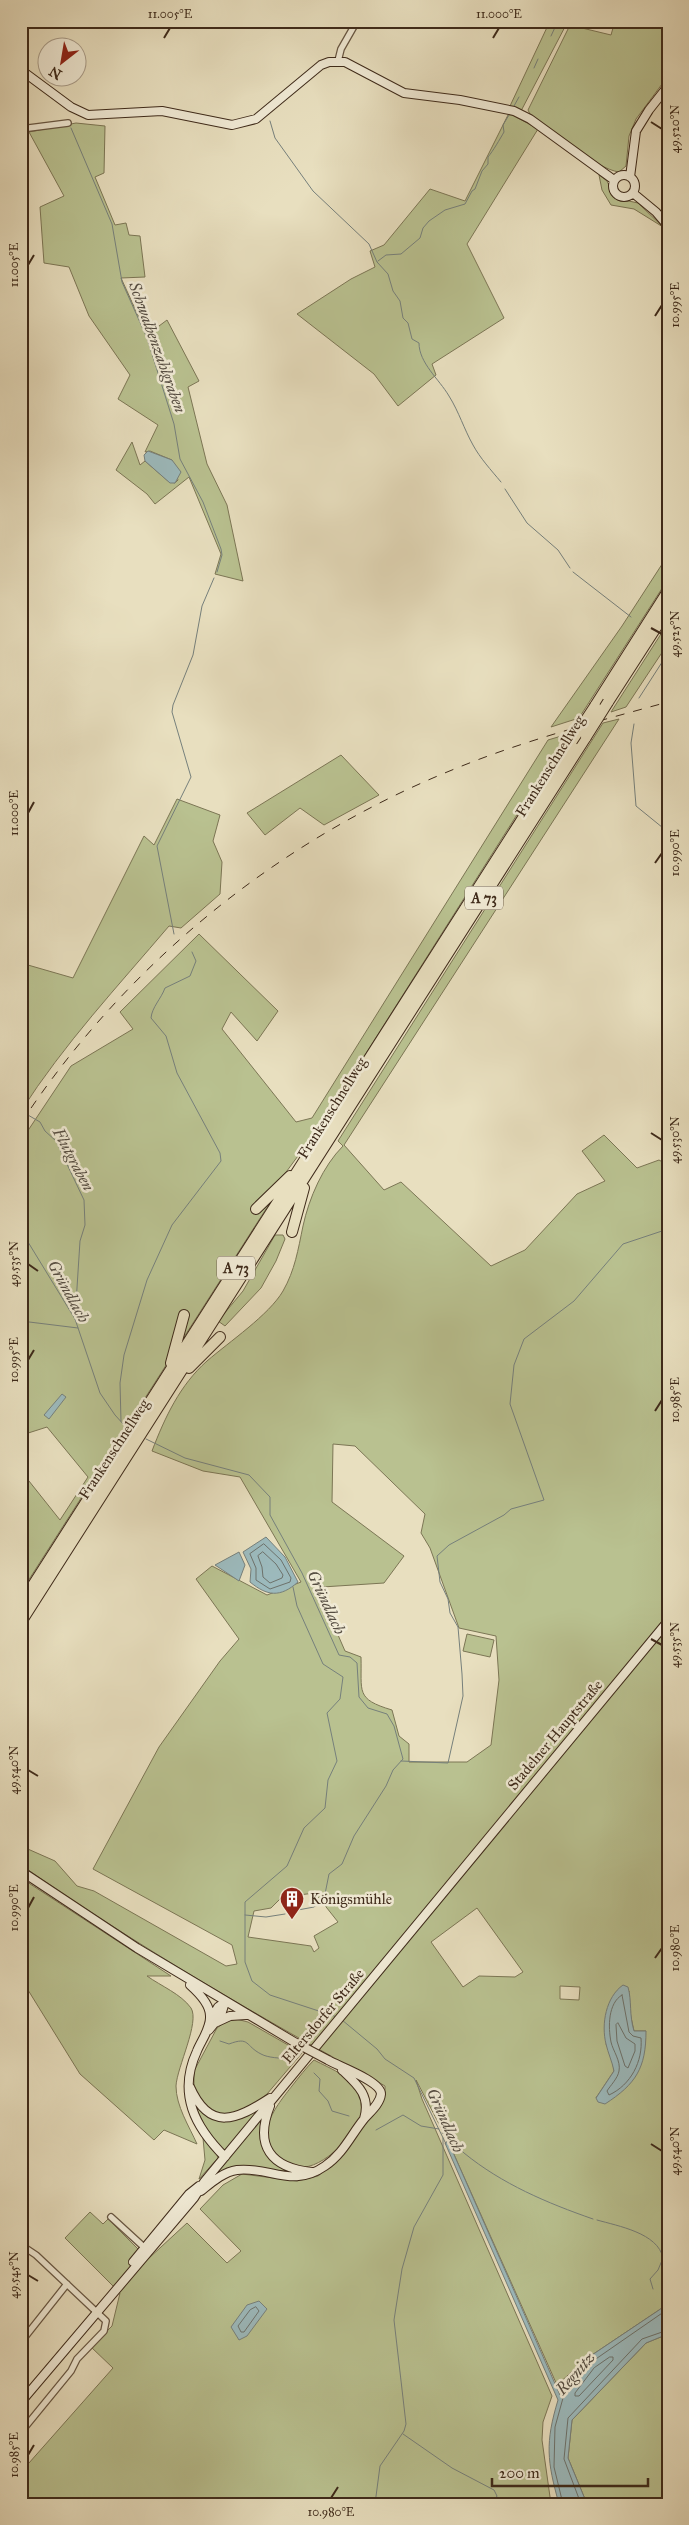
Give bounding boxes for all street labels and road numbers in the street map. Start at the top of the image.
street label: Frankenschnellweg [512,711,589,820]
road number: A 73 [465,886,503,910]
street label: Frankenschnellweg [294,1053,371,1162]
road number: A 73 [217,1256,255,1280]
street label: Frankenschnellweg [75,1395,154,1503]
street label: Stadelner Hauptstraße [504,1676,606,1794]
street label: Eltersdorfer Straße [278,1965,368,2067]

